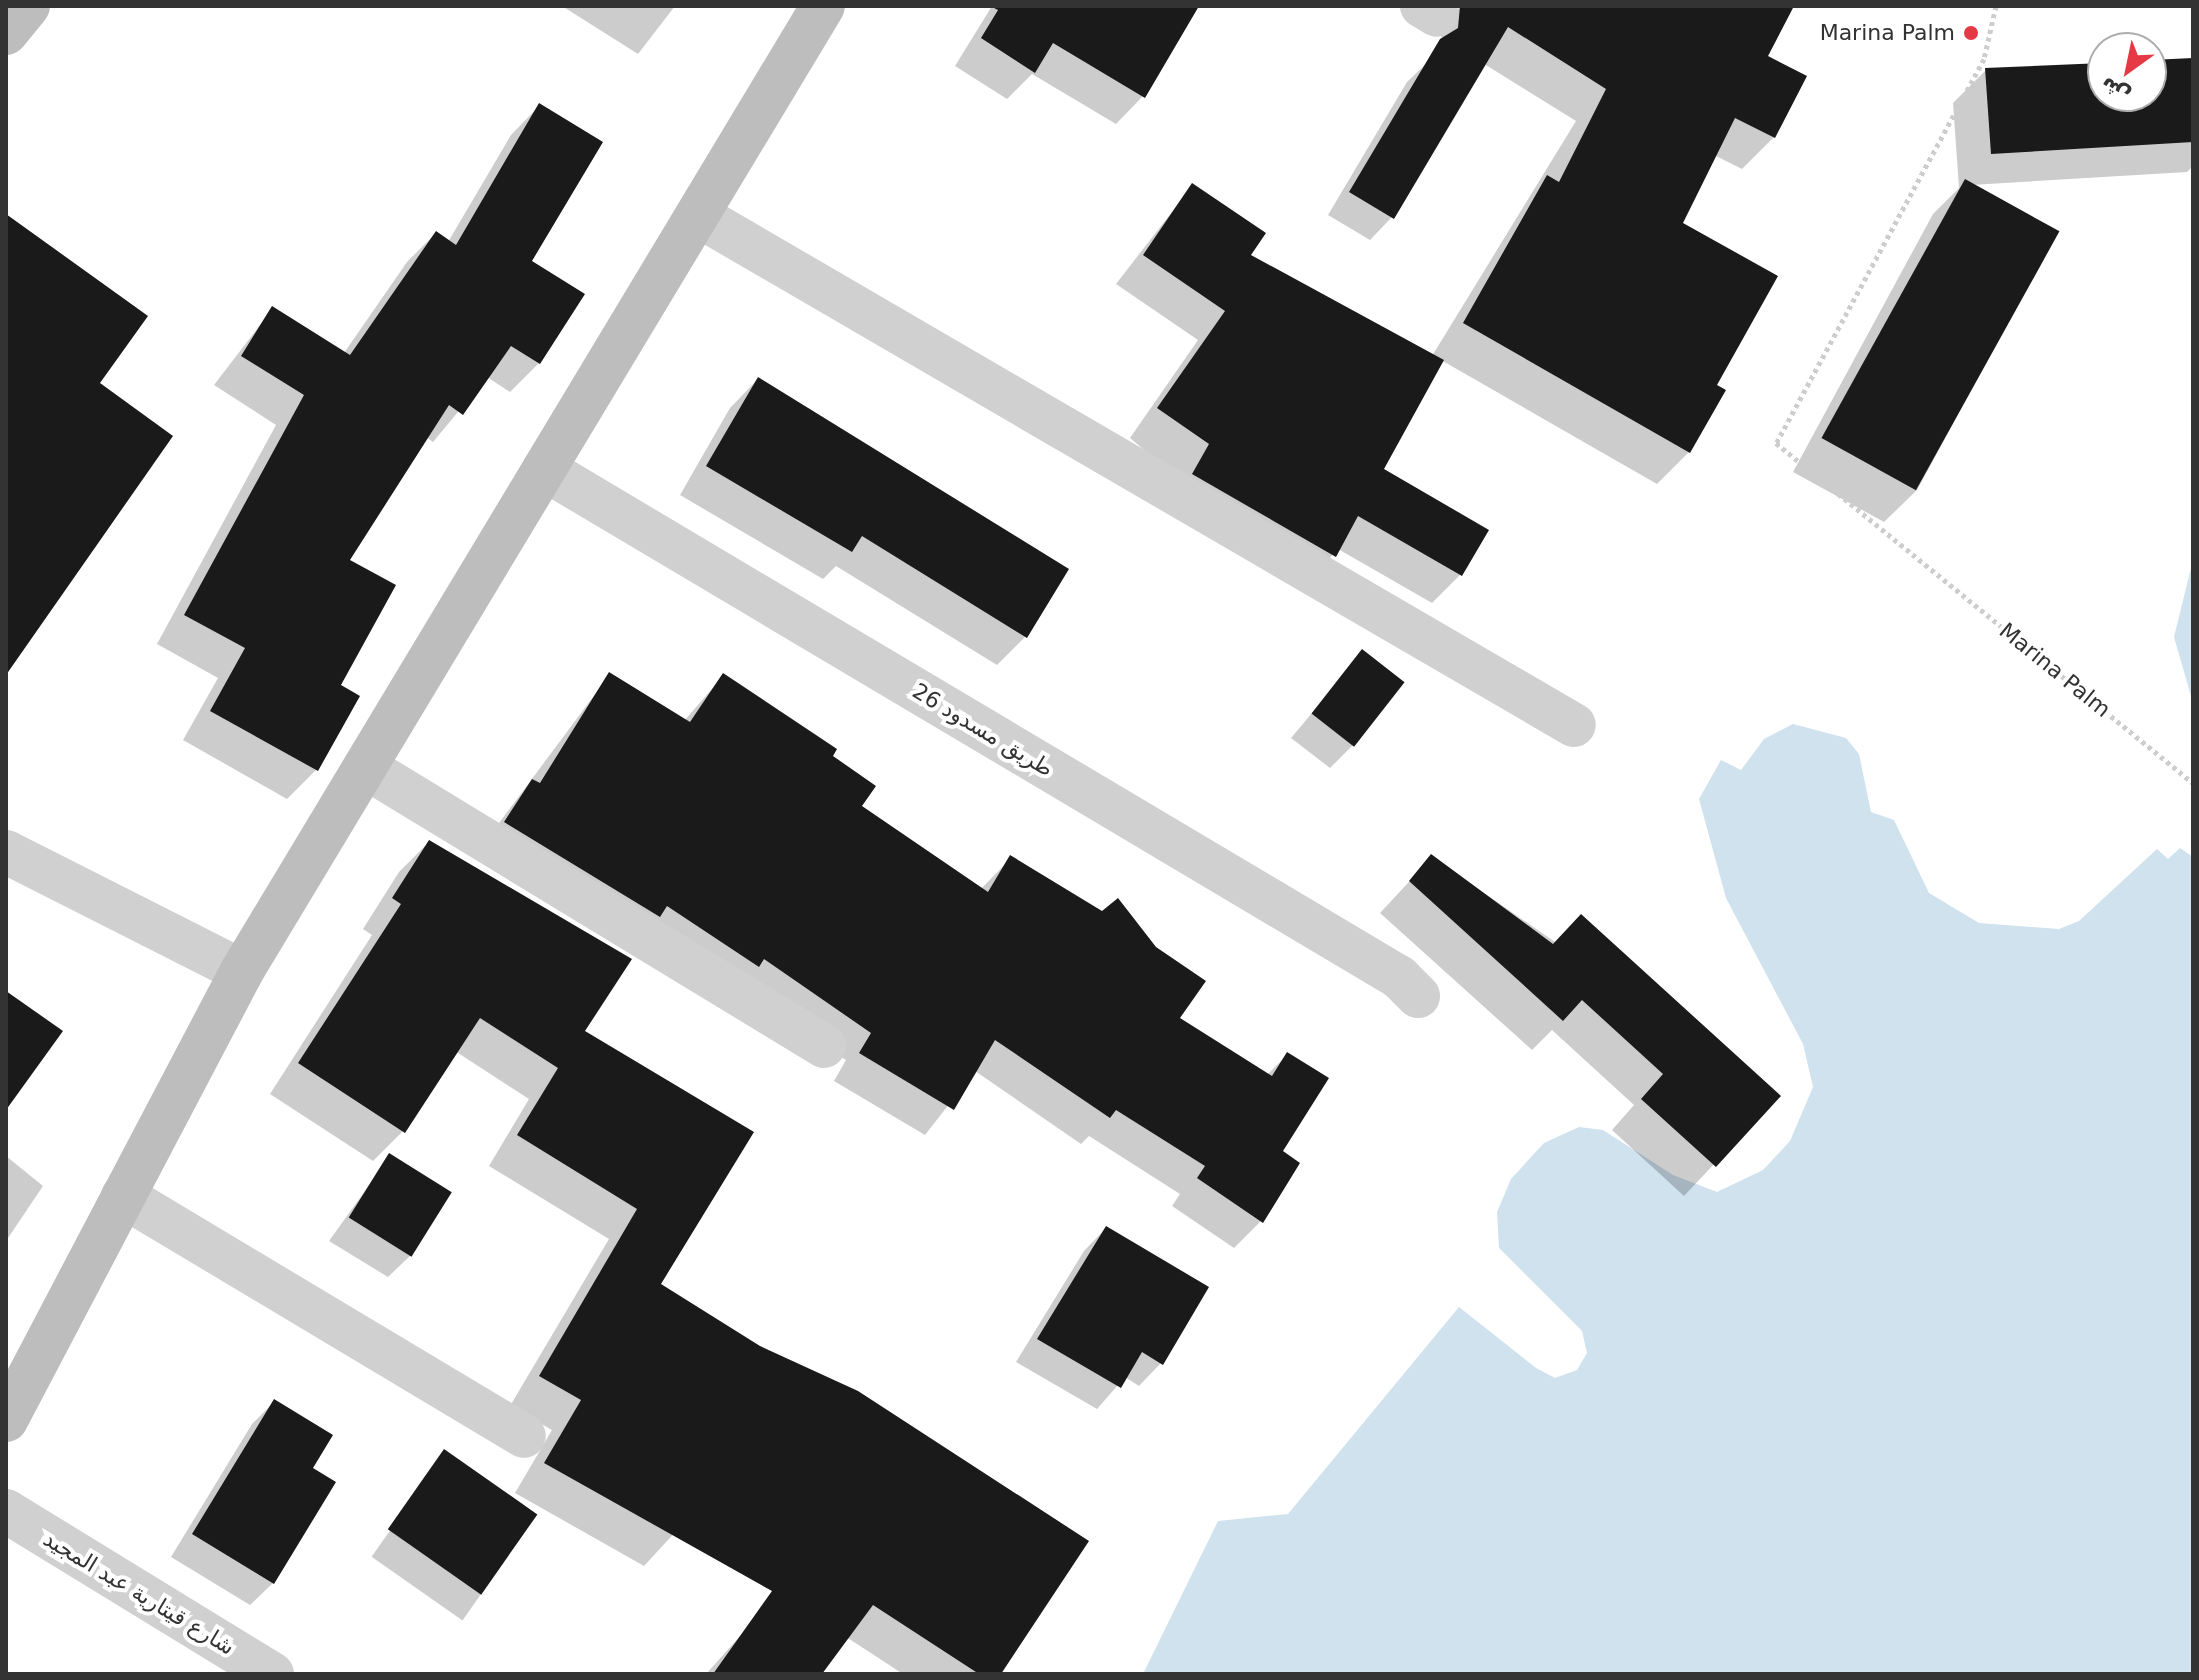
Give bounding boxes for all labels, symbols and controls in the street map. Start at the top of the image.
place label: Marina Palm [1820,20,1955,46]
marker: Marina Palm [1962,24,1980,42]
north arrow [2087,32,2167,112]
text: ش [2095,72,2134,110]
street label: Marina Palm [1994,617,2116,723]
street label: طريق مسدود 26 [908,678,1058,782]
street label: شارع قيتارية عبد المجيد [39,1526,239,1660]

